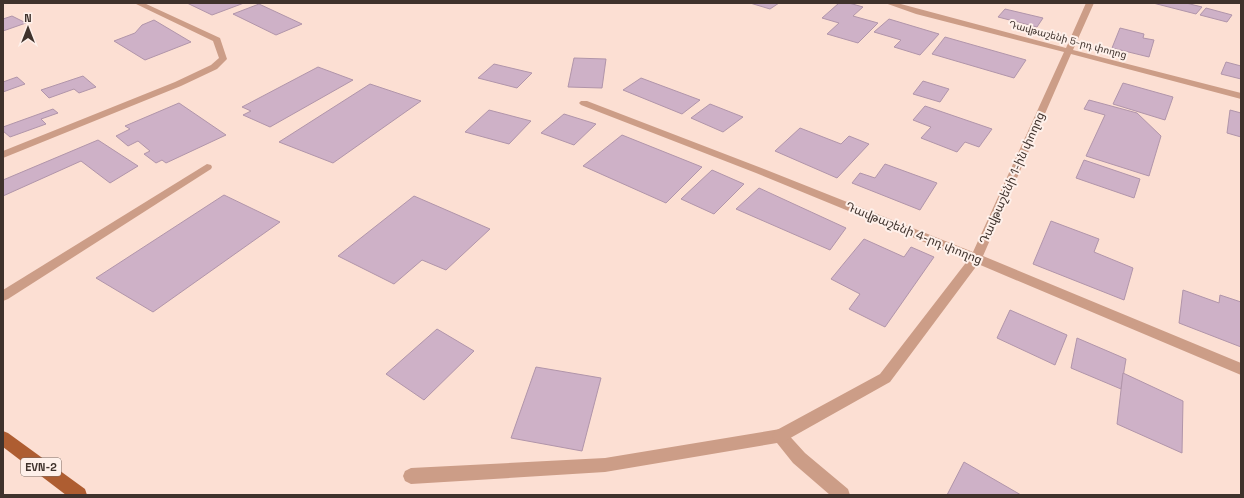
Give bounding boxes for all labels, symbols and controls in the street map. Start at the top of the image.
north arrow [8,8,48,48]
text: N [24,11,32,25]
street label: Դավթաշենի 5-րդ փողոց [1007,17,1128,61]
street label: Դավթաշենի 1-ին փողոց [976,109,1048,247]
street label: Դավթաշենի 4-րդ փողոց [843,198,985,268]
road number: EVN-2 [21,458,61,476]

